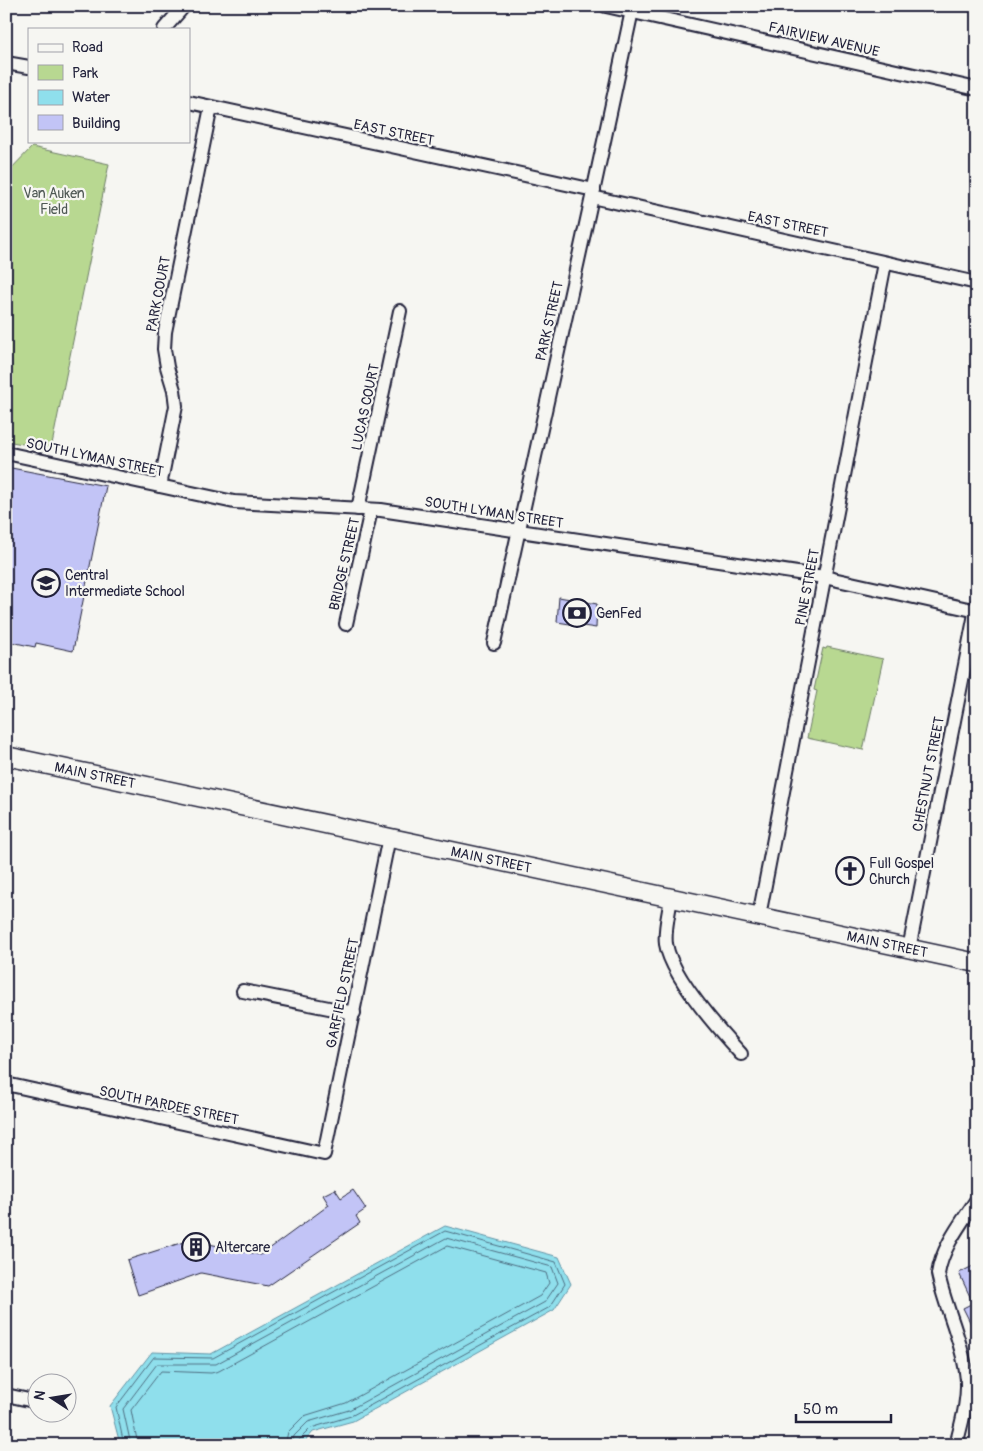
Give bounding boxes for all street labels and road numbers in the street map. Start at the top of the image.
street label: FAIRVIEW AVENUE [767,18,881,61]
street label: EAST STREET [352,116,436,149]
street label: EAST STREET [746,208,830,241]
street label: PARK COURT [143,254,174,334]
street label: PARK STREET [532,279,567,363]
street label: LUCAS COURT [348,362,383,452]
street label: SOUTH LYMAN STREET [25,435,165,480]
street label: SOUTH LYMAN STREET [423,493,565,532]
street label: BRIDGE STREET [326,516,363,612]
street label: PINE STREET [792,547,823,627]
street label: CHESTNUT STREET [909,715,948,833]
street label: MAIN STREET [53,759,137,792]
street label: MAIN STREET [449,843,533,877]
street label: MAIN STREET [845,927,929,961]
street label: GARFIELD STREET [323,936,363,1050]
street label: SOUTH PARDEE STREET [98,1082,240,1129]

